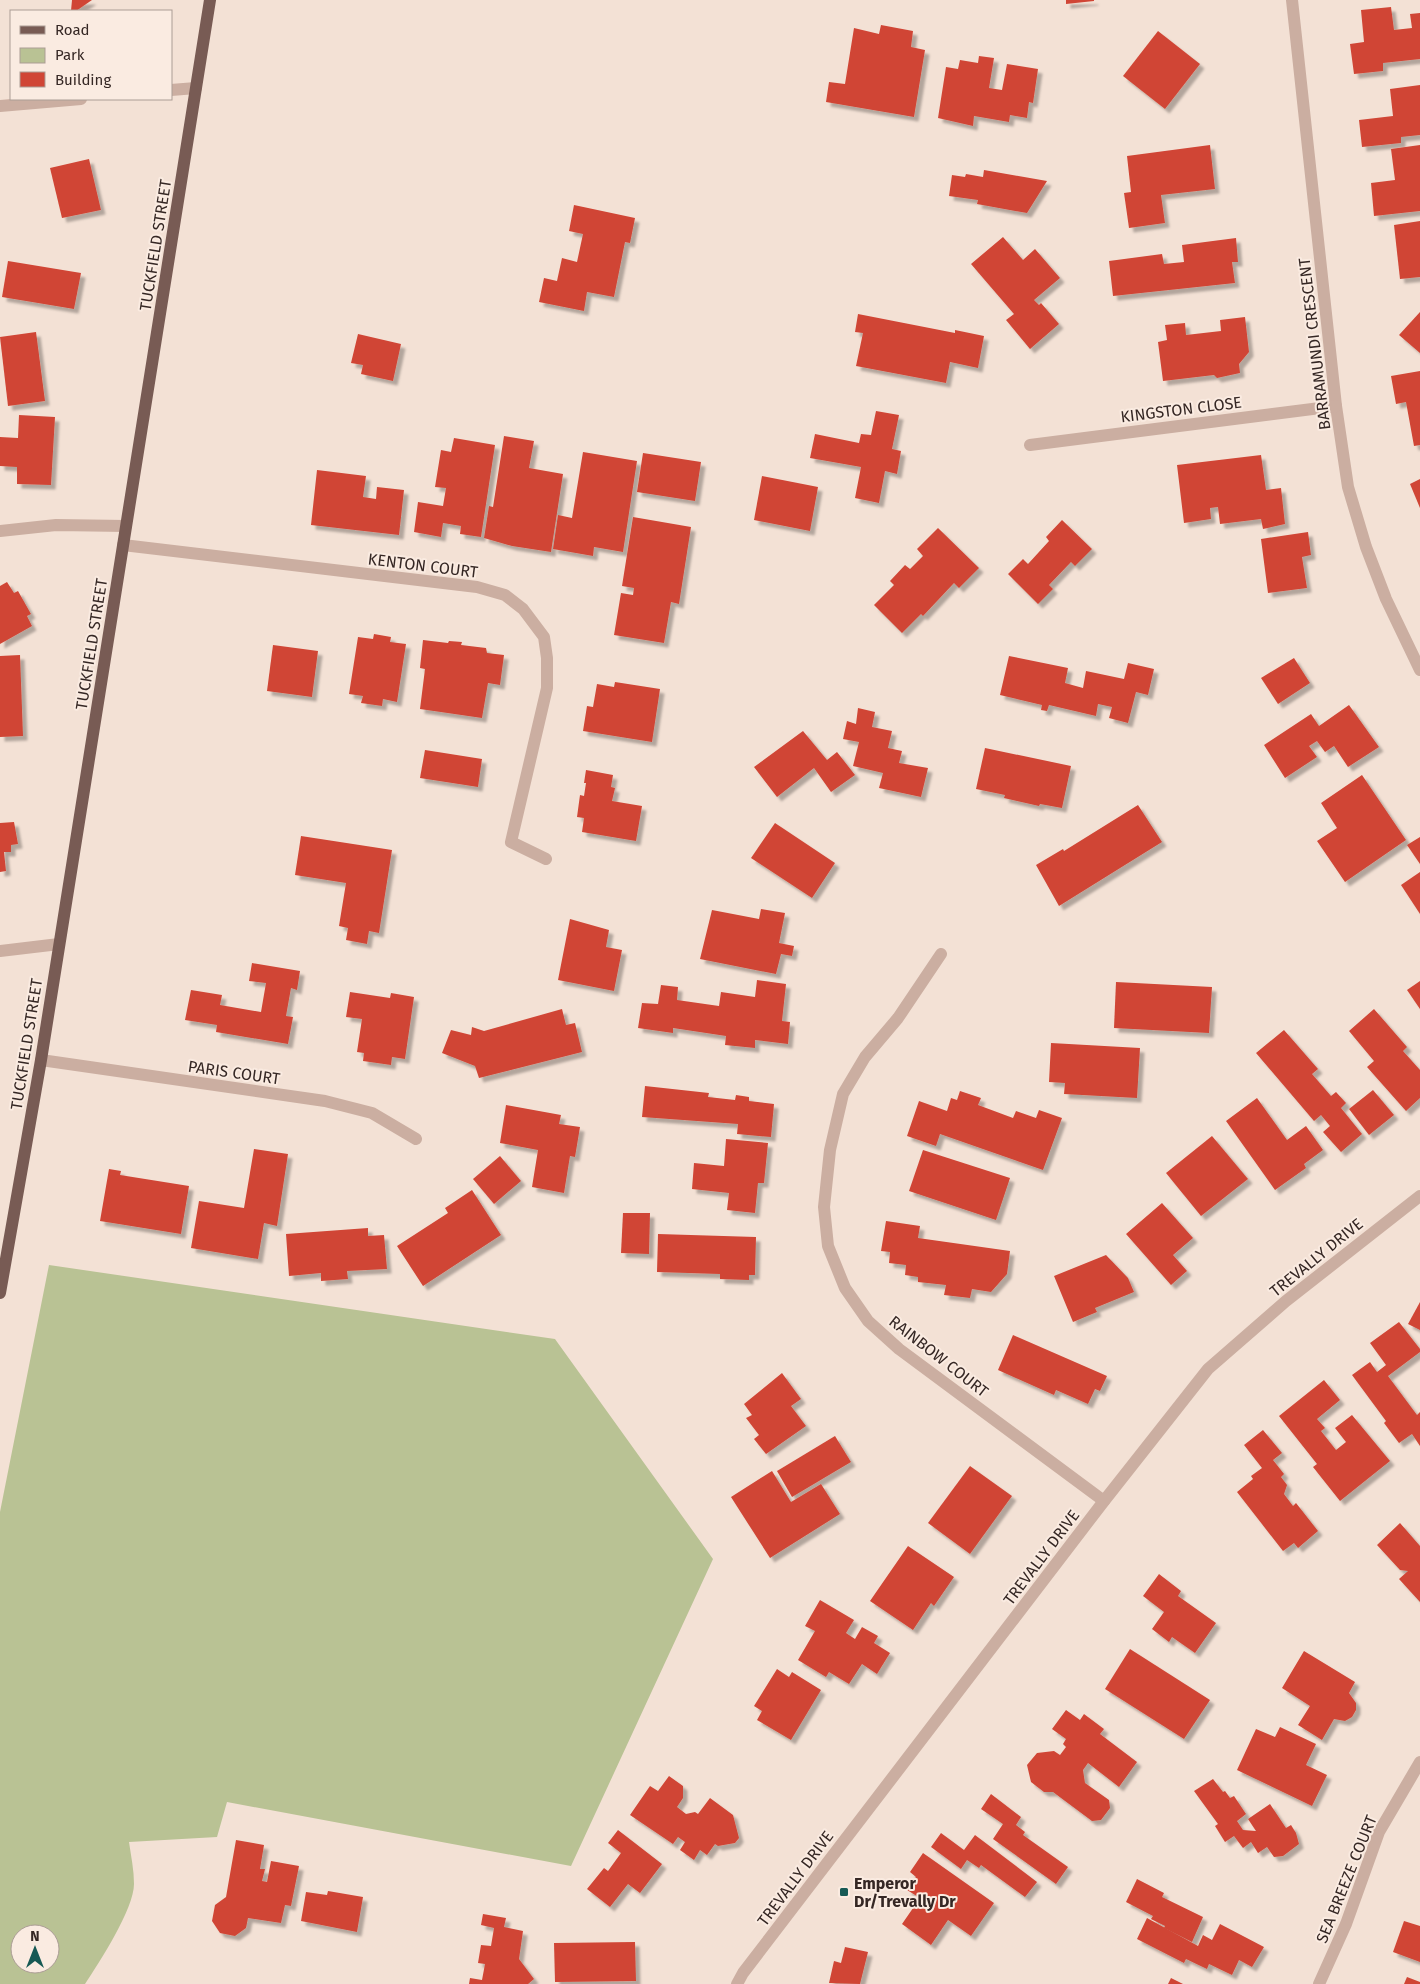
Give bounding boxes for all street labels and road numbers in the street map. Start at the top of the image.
street label: TUCKFIELD STREET [136,177,175,312]
street label: BARRAMUNDI CRESCENT [1294,256,1334,431]
street label: KINGSTON CLOSE [1119,393,1243,426]
street label: KENTON COURT [367,549,480,582]
street label: TUCKFIELD STREET [72,576,111,711]
street label: TUCKFIELD STREET [7,976,46,1111]
street label: PARIS COURT [187,1057,282,1088]
street label: TREVALLY DRIVE [1266,1214,1367,1301]
street label: RAINBOW COURT [885,1312,993,1401]
street label: TREVALLY DRIVE [999,1506,1083,1609]
street label: SEA BREEZE COURT [1312,1812,1381,1946]
street label: TREVALLY DRIVE [753,1827,837,1930]

